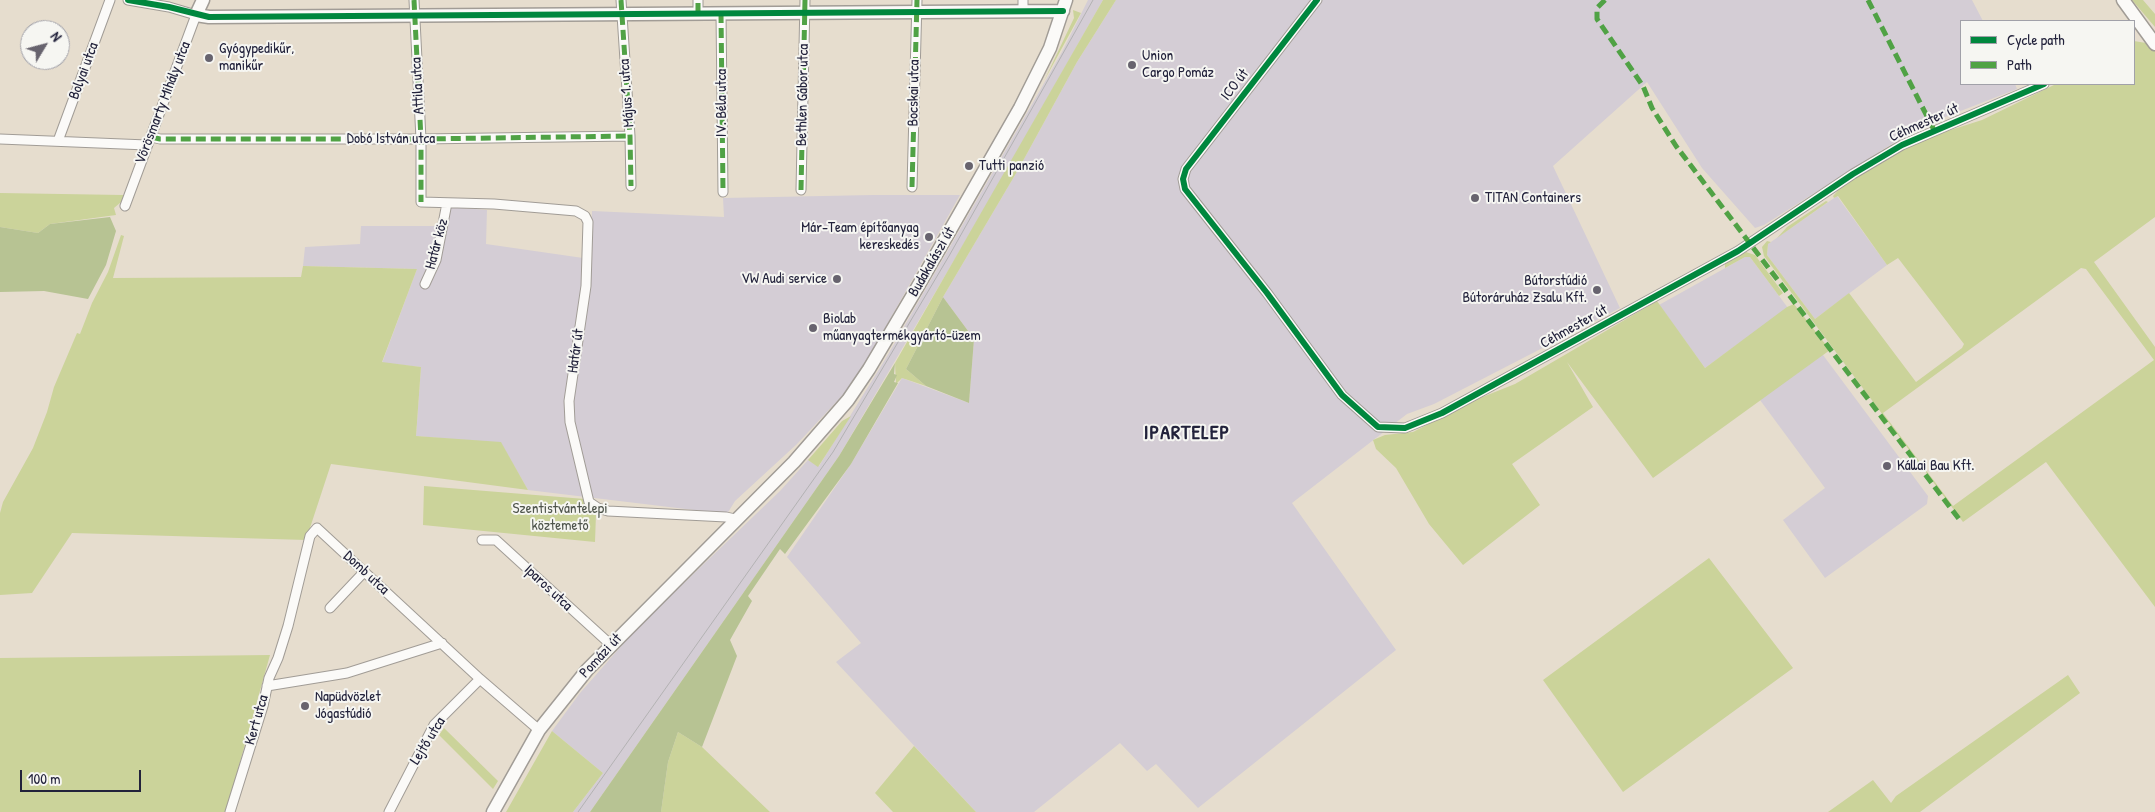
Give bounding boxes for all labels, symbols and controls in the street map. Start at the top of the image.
north arrow [20,20,70,70]
legend [1960,20,2135,85]
text: N [47,28,66,45]
text: Cycle path [2007,29,2065,50]
street label: Vörösmarty Mihály utca [131,39,195,167]
street label: Bolyai utca [65,40,103,102]
place label: Gyógypedikűr, manikűr [219,40,294,75]
street label: Bethlen Gábor utca [793,44,813,146]
place label: Union Cargo Pomáz [1142,47,1214,82]
marker: Gyógypedikűr, manikűr [203,52,215,64]
text: Path [2007,54,2032,75]
street label: Attila utca [408,57,428,115]
street label: Május 1. utca [616,58,638,128]
street label: Bocskai utca [904,59,924,127]
marker: Union Cargo Pomáz [1126,59,1138,71]
street label: ICO út [1217,66,1253,104]
street label: IV. Béla utca [713,69,731,137]
street label: Céhmester út [1887,100,1961,146]
street label: Dobó István utca [347,130,435,148]
place label: Tutti panzió [979,157,1044,175]
marker: Tutti panzió [963,160,975,172]
place label: TITAN Containers [1485,189,1581,207]
marker: TITAN Containers [1469,192,1481,204]
street label: Határ köz [422,217,452,271]
place label: Már-Team építőanyag kereskedés [801,219,919,254]
street label: Budakalászi út [905,224,959,300]
marker: Már-Team építőanyag kereskedés [923,231,935,243]
place label: VW Audi service [741,270,827,288]
place label: Bútorstúdió Bútoráruház Zsalu Kft. [1462,272,1587,307]
marker: VW Audi service [831,273,843,285]
marker: Bútorstúdió Bútoráruház Zsalu Kft. [1591,284,1603,296]
street label: Céhmester út [1537,301,1611,353]
place label: Biolab műanyagtermékgyártó-üzem [823,310,981,345]
marker: Biolab műanyagtermékgyártó-üzem [807,322,819,334]
street label: Határ út [564,328,588,374]
district label: IPARTELEP [1143,422,1231,446]
place label: Kállai Bau Kft. [1897,457,1974,475]
marker: Kállai Bau Kft. [1881,460,1893,472]
park label: Szentistvántelepi köztemető [512,500,608,535]
street label: Domb utca [339,547,393,599]
street label: Iparos utca [520,561,576,615]
street label: Pomázi út [576,630,626,682]
place label: Napüdvözlet Jógastúdió [315,688,381,723]
street label: Kert utca [241,693,273,747]
marker: Napüdvözlet Jógastúdió [299,700,311,712]
street label: Lejtő utca [406,714,450,768]
scale bar [22,760,144,792]
text: 100 m [28,768,61,789]

